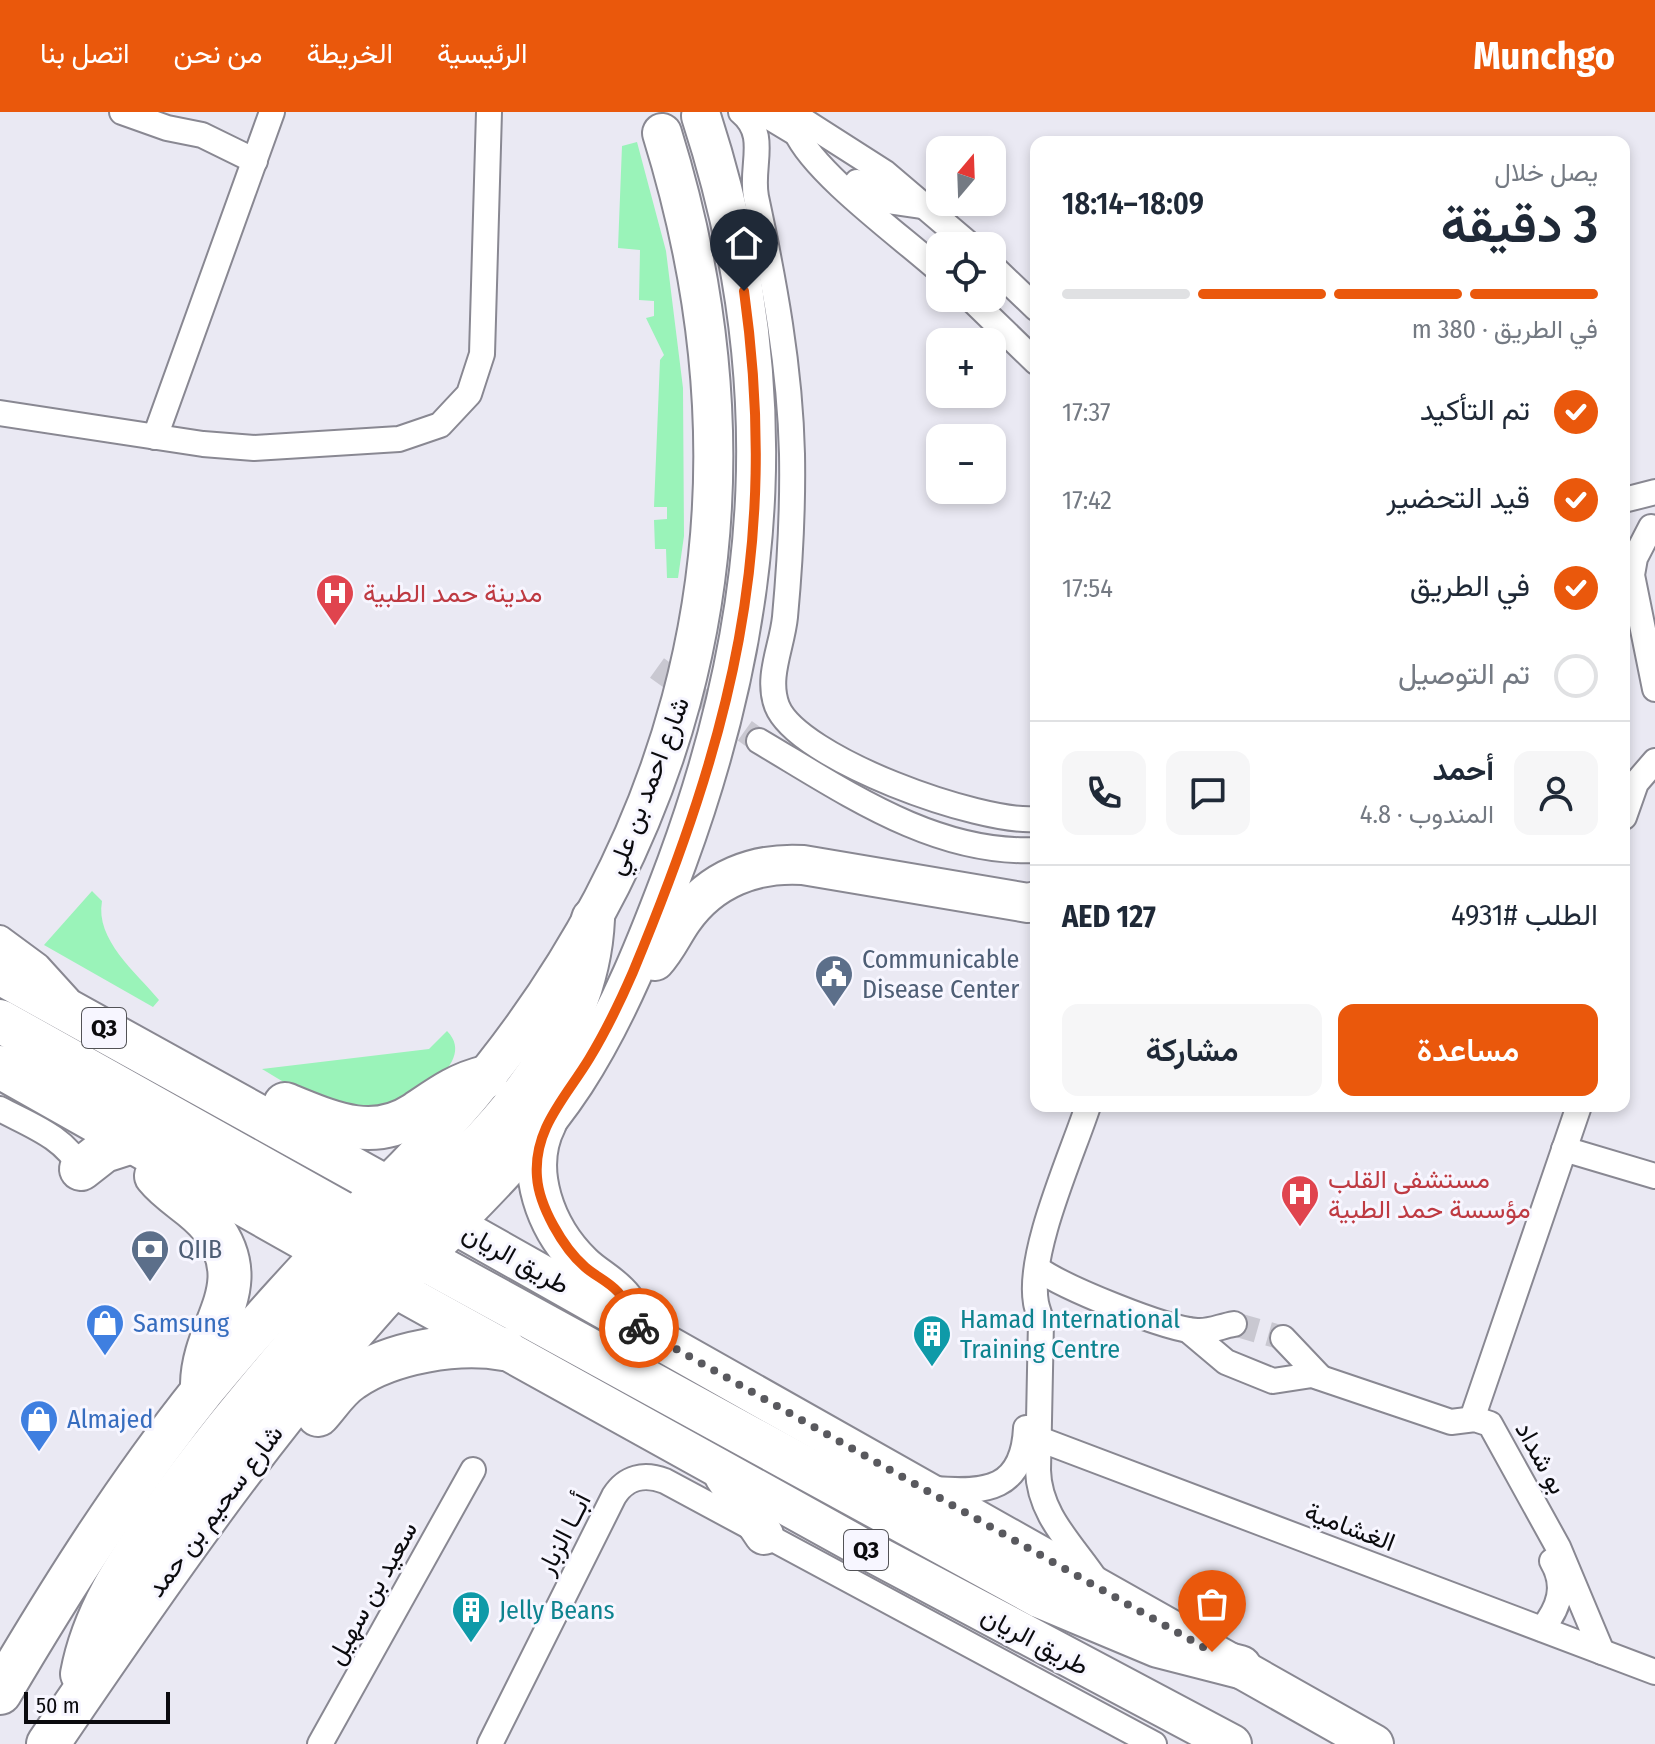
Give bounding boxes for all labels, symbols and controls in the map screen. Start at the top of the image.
text: Munchgo [1473,33,1615,79]
text: اتصل بنا [40,37,130,70]
text: من نحن [174,37,262,70]
text: الخريطة [306,37,393,70]
text: الرئيسية [437,37,528,70]
north arrow [926,136,1006,216]
map controls [926,136,1006,504]
text: يصل خلال [1494,157,1598,188]
text: 18:09–18:14 [1062,186,1204,222]
text: 3 دقيقة [1440,193,1598,256]
pin [710,209,778,291]
icon: home [722,221,766,265]
button: locate [926,232,1006,312]
text: في الطريق · 380 m [1412,314,1598,345]
button: + [926,328,1006,408]
icon: check [1554,390,1598,434]
text: تم التأكيد [1420,392,1530,428]
text: 17:37 [1062,397,1111,428]
button: − [926,424,1006,504]
icon: check [1554,478,1598,522]
text: قيد التحضير [1386,480,1530,516]
text: 17:42 [1062,485,1112,516]
icon: check [1554,566,1598,610]
text: في الطريق [1410,568,1530,604]
hospital icon: مدينة حمد الطبية [314,572,356,627]
text: 17:54 [1062,573,1113,604]
place label: مدينة حمد الطبية [363,578,542,609]
text: تم التوصيل [1398,656,1530,692]
street label: شارع احمد بن علي [600,693,701,881]
button: phone [1062,751,1146,835]
button: chat [1166,751,1250,835]
button: person [1514,751,1598,835]
text: أحمد [1432,752,1494,788]
text: المندوب · 4.8 [1360,799,1494,830]
text: الطلب #4931 [1451,897,1598,933]
text: AED 127 [1062,899,1156,935]
place label: Communicable Disease Center [862,944,1019,1005]
public building icon: Communicable Disease Center [813,953,855,1008]
button: مشاركة [1062,1004,1322,1096]
button: مساعدة [1338,1004,1598,1096]
road number: Q3 [82,1008,126,1048]
place label: مستشفى القلب مؤسسة حمد الطبية [1328,1164,1531,1225]
hospital icon: مستشفى القلب مؤسسة حمد الطبية [1279,1173,1321,1228]
street label: طريق الريان [457,1217,575,1301]
bank icon: QIIB [129,1228,171,1283]
place label: QIIB [178,1234,222,1265]
courier [599,1288,679,1368]
shop icon: Samsung [84,1302,126,1357]
place label: Hamad International Training Centre [960,1304,1180,1365]
icon: bike [617,1306,661,1350]
place label: Samsung [133,1308,230,1339]
building icon: Hamad International Training Centre [911,1313,953,1368]
shop icon: Almajed [18,1398,60,1453]
place label: Almajed [67,1404,153,1435]
street label: بو شداد [1508,1416,1574,1500]
street label: شارع سحيم بن حمد [140,1419,291,1604]
street label: أبــا الزبار [530,1488,598,1581]
street label: الغشامية [1301,1496,1399,1558]
street label: سعيد بن سهيل [320,1516,424,1670]
road number: Q3 [844,1530,888,1570]
pin [1178,1570,1246,1652]
icon: bag [1190,1582,1234,1626]
building icon: Jelly Beans [450,1589,492,1644]
place label: Jelly Beans [499,1595,615,1626]
street label: طريق الريان [976,1600,1094,1682]
scale bar [24,1688,170,1724]
text: 50 m [36,1692,80,1719]

